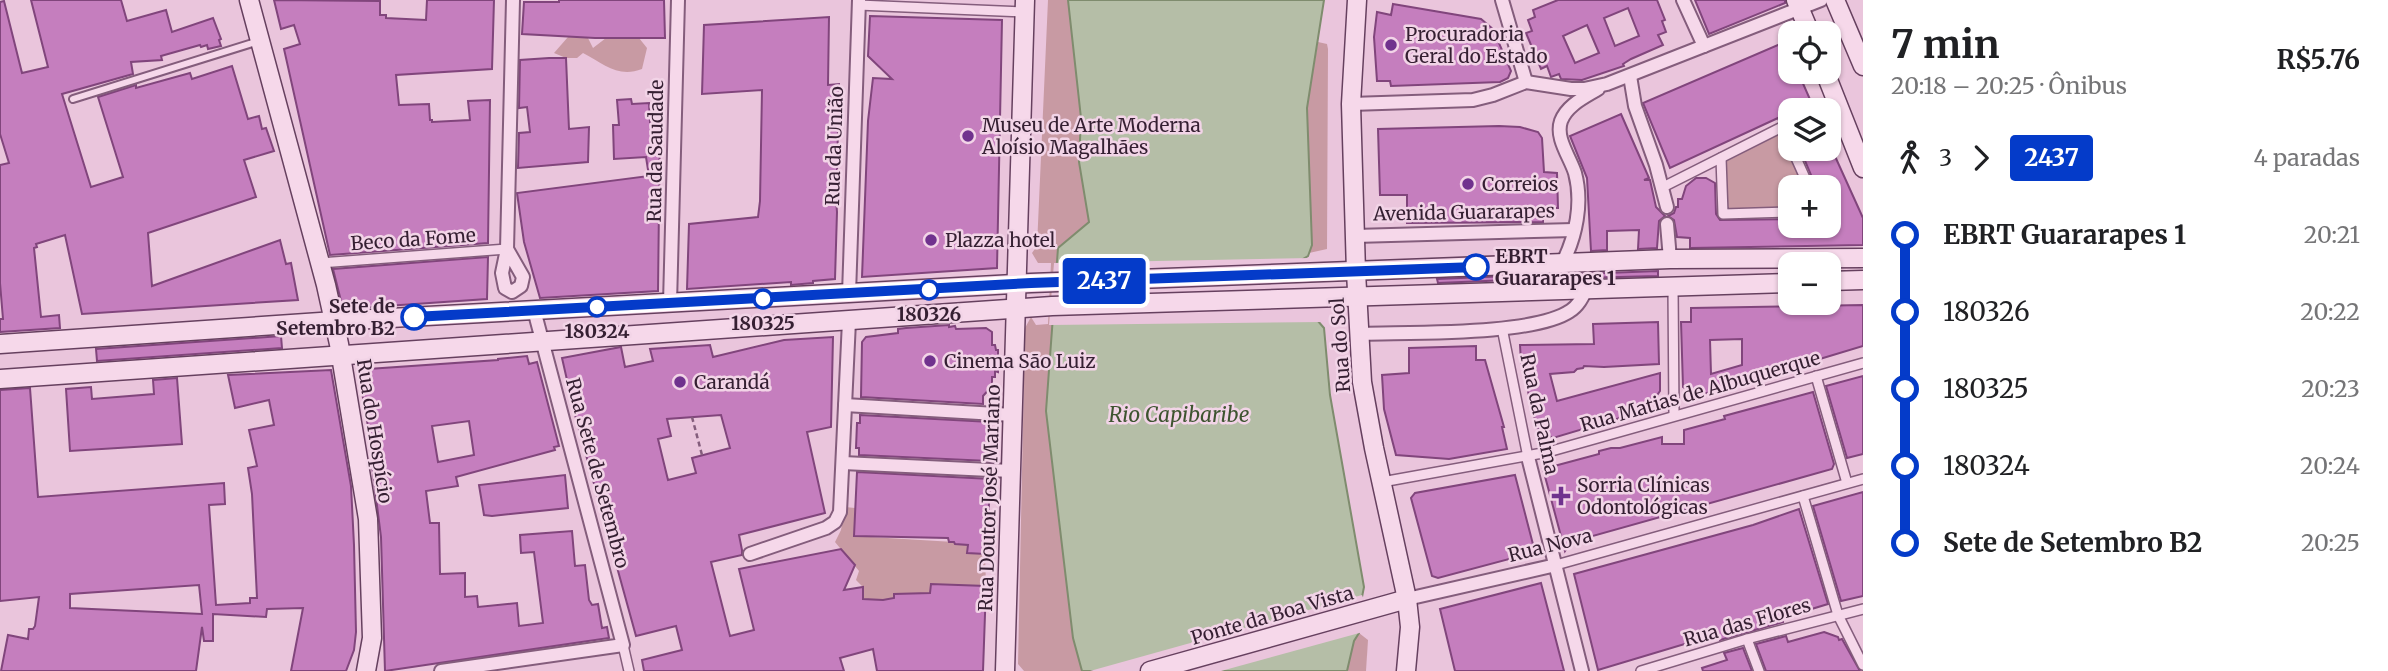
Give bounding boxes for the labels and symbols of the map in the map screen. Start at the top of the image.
place label: Procuradoria Geral do Estado [1405,22,1547,68]
marker: Procuradoria Geral do Estado [1383,37,1399,53]
street label: Rua da Saudade [642,79,668,223]
street label: Rua da União [820,86,848,206]
place label: Museu de Arte Moderna Aloísio Magalhães [981,113,1201,159]
marker: Museu de Arte Moderna Aloísio Magalhães [960,128,976,144]
place label: Correios [1482,172,1558,196]
marker: Correios [1460,176,1476,192]
street label: Avenida Guararapes [1372,198,1555,226]
street label: Beco da Fome [350,223,477,255]
place label: Plazza hotel [945,228,1056,252]
marker: Plazza hotel [923,232,939,248]
place label: EBRT Guararapes 1 [1495,244,1616,290]
marker: EBRT Guararapes 1 [1463,254,1489,280]
line badge: 2437 [1055,258,1153,304]
marker: 180326 [919,280,939,300]
marker: 180325 [753,289,773,309]
place label: Sete de Setembro B2 [276,294,395,340]
marker: 180324 [587,297,607,317]
street label: Rua do Sol [1325,297,1355,393]
place label: 180326 [897,302,961,326]
marker: Sete de Setembro B2 [401,304,427,330]
place label: 180325 [731,311,795,335]
place label: 180324 [565,319,629,343]
street label: Rua Matias de Albuquerque [1577,345,1823,437]
place label: Cinema São Luiz [944,349,1096,373]
street label: Rua da Palma [1515,351,1565,477]
marker: Cinema São Luiz [922,353,938,369]
street label: Rua do Hospício [352,357,398,505]
place label: Carandá [694,370,770,394]
marker: Carandá [672,374,688,390]
street label: Rua Sete de Setembro [561,375,635,571]
street label: Rua Doutor José Mariano [973,384,1005,612]
water label: Rio Capibaribe [1109,401,1249,428]
place label: Sorria Clínicas Odontológicas [1577,473,1710,519]
marker: Sorria Clínicas Odontológicas [1551,486,1571,506]
street label: Rua Nova [1505,523,1595,567]
street label: Ponte da Boa Vista [1188,580,1356,650]
street label: Rua das Flores [1681,592,1813,652]

